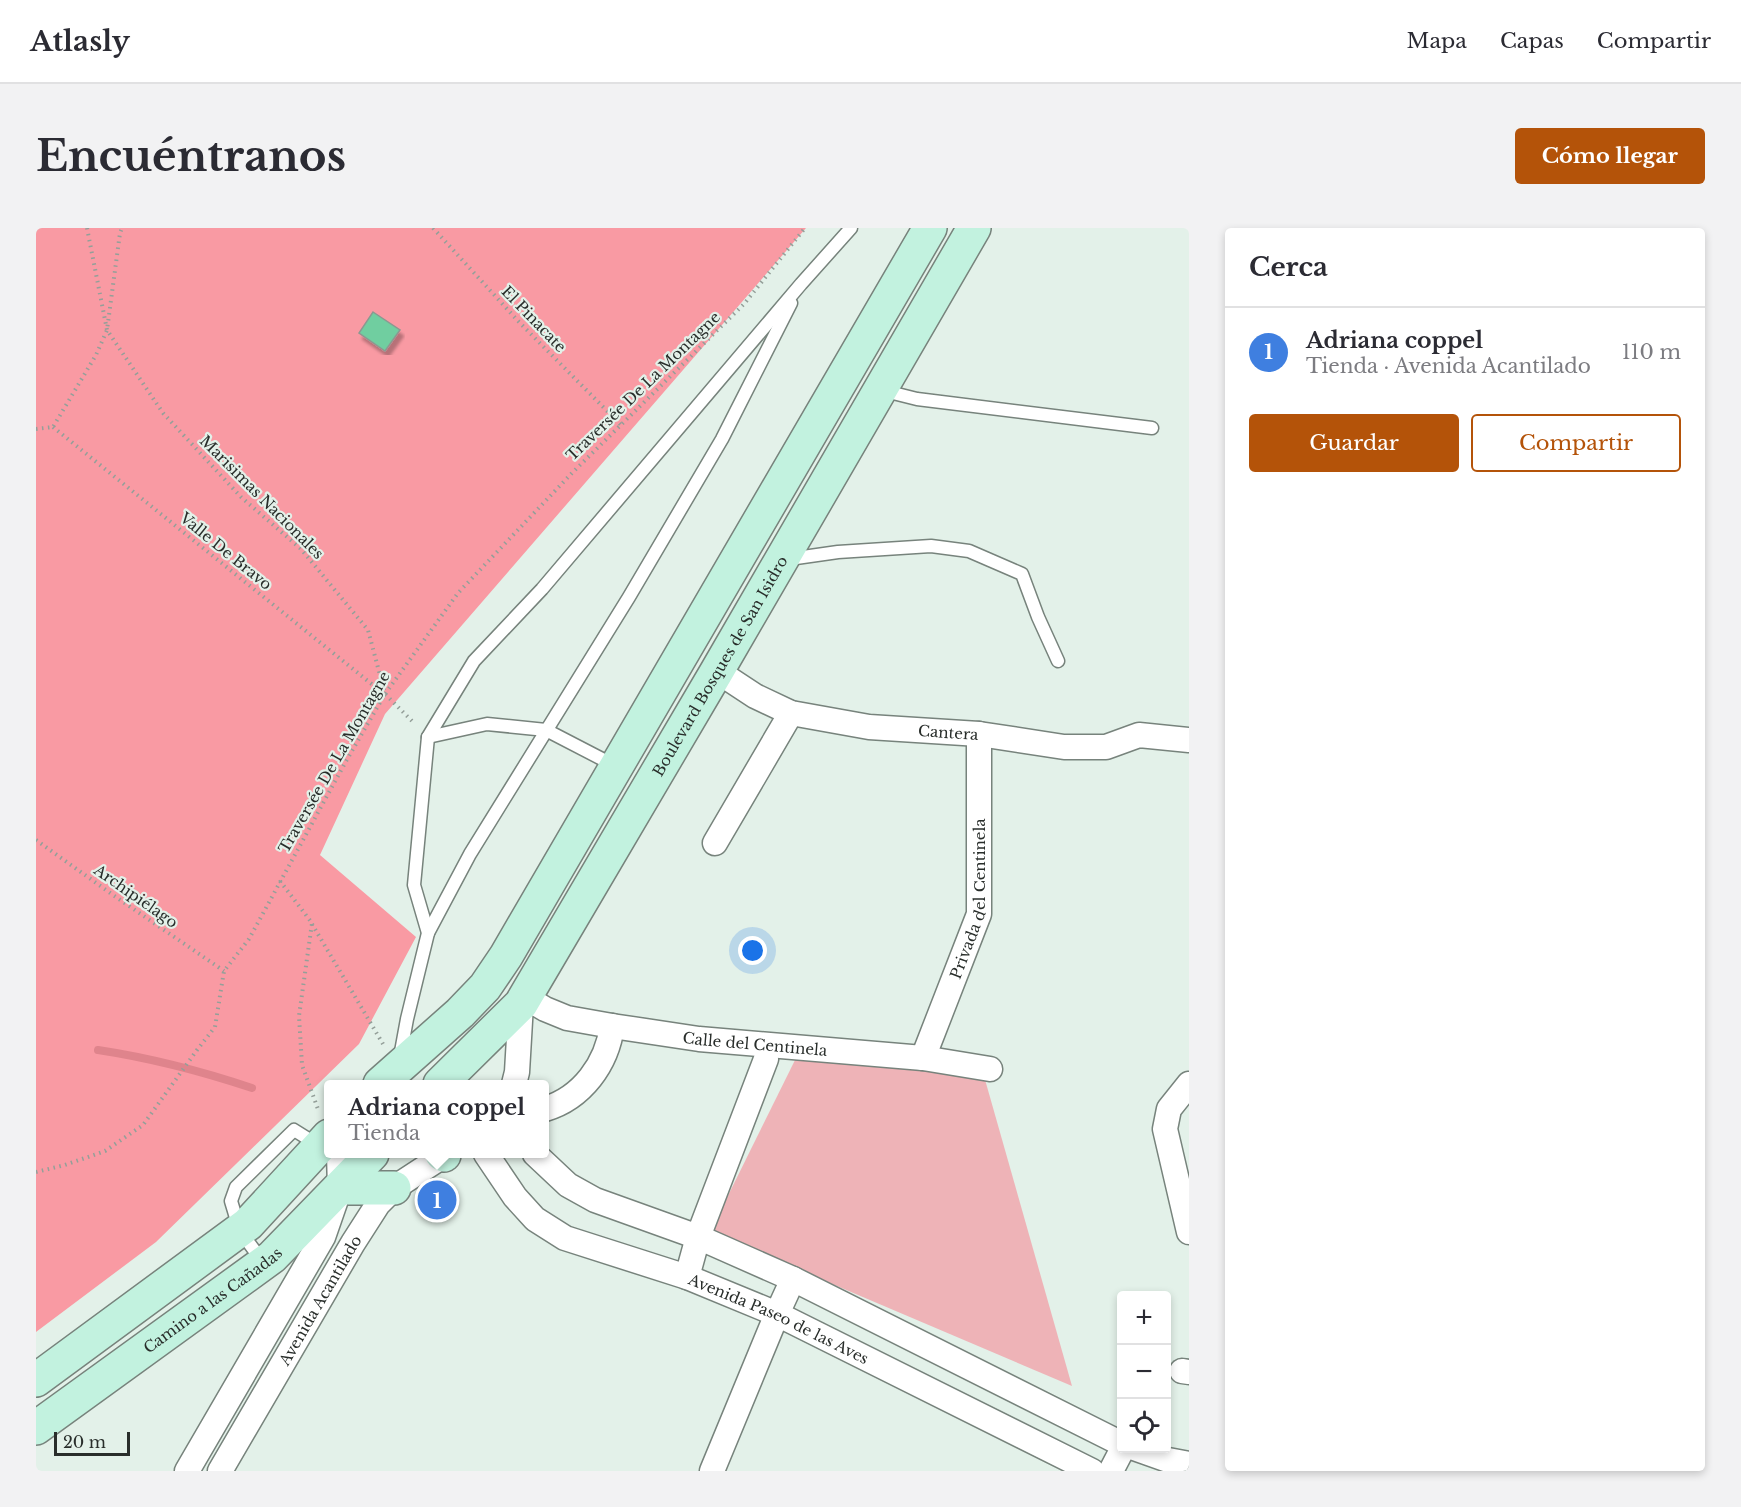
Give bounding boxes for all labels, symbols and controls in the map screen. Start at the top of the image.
text: Atlasly [30,24,130,59]
text: Mapa [1407,28,1467,54]
text: Capas [1500,28,1564,54]
text: Compartir [1597,28,1711,54]
button: Cómo llegar [1515,128,1705,184]
text: Encuéntranos [36,130,346,182]
text: Cerca [1249,251,1328,283]
street label: El Pinacate [498,282,570,356]
street label: Traversée De La Montagne [562,307,724,465]
text: Adriana coppel [1306,327,1483,354]
text: 1 [1264,340,1273,364]
text: 110 m [1622,340,1681,364]
text: Tienda · Avenida Acantilado [1306,354,1591,378]
button: Guardar [1249,414,1459,472]
button: Compartir [1471,414,1681,472]
street label: Marisimas Nacionales [196,431,328,563]
street label: Valle De Bravo [175,508,276,594]
street label: Boulevard Bosques de San Isidro [648,552,791,779]
street label: Traversée De La Montagne [274,668,394,856]
street label: Cantera [918,721,980,743]
street label: Privada del Centinela [945,818,989,981]
street label: Archipiélago [90,860,182,932]
your location [738,936,767,965]
street label: Calle del Centinela [682,1027,829,1059]
popup [324,1080,549,1158]
text: Adriana coppel [348,1094,525,1121]
text: Tienda [348,1121,420,1145]
pin: 1 [418,1178,456,1222]
street label: Avenida Acantilado [274,1231,365,1369]
street label: Camino a las Cañadas [139,1243,286,1357]
street label: Avenida Paseo de las Aves [685,1269,872,1368]
map controls [1117,1291,1171,1453]
button: + [1117,1291,1171,1345]
button: − [1117,1345,1171,1399]
button: locate [1117,1399,1171,1453]
scale bar [54,1429,130,1456]
text: 20 m [63,1432,106,1452]

